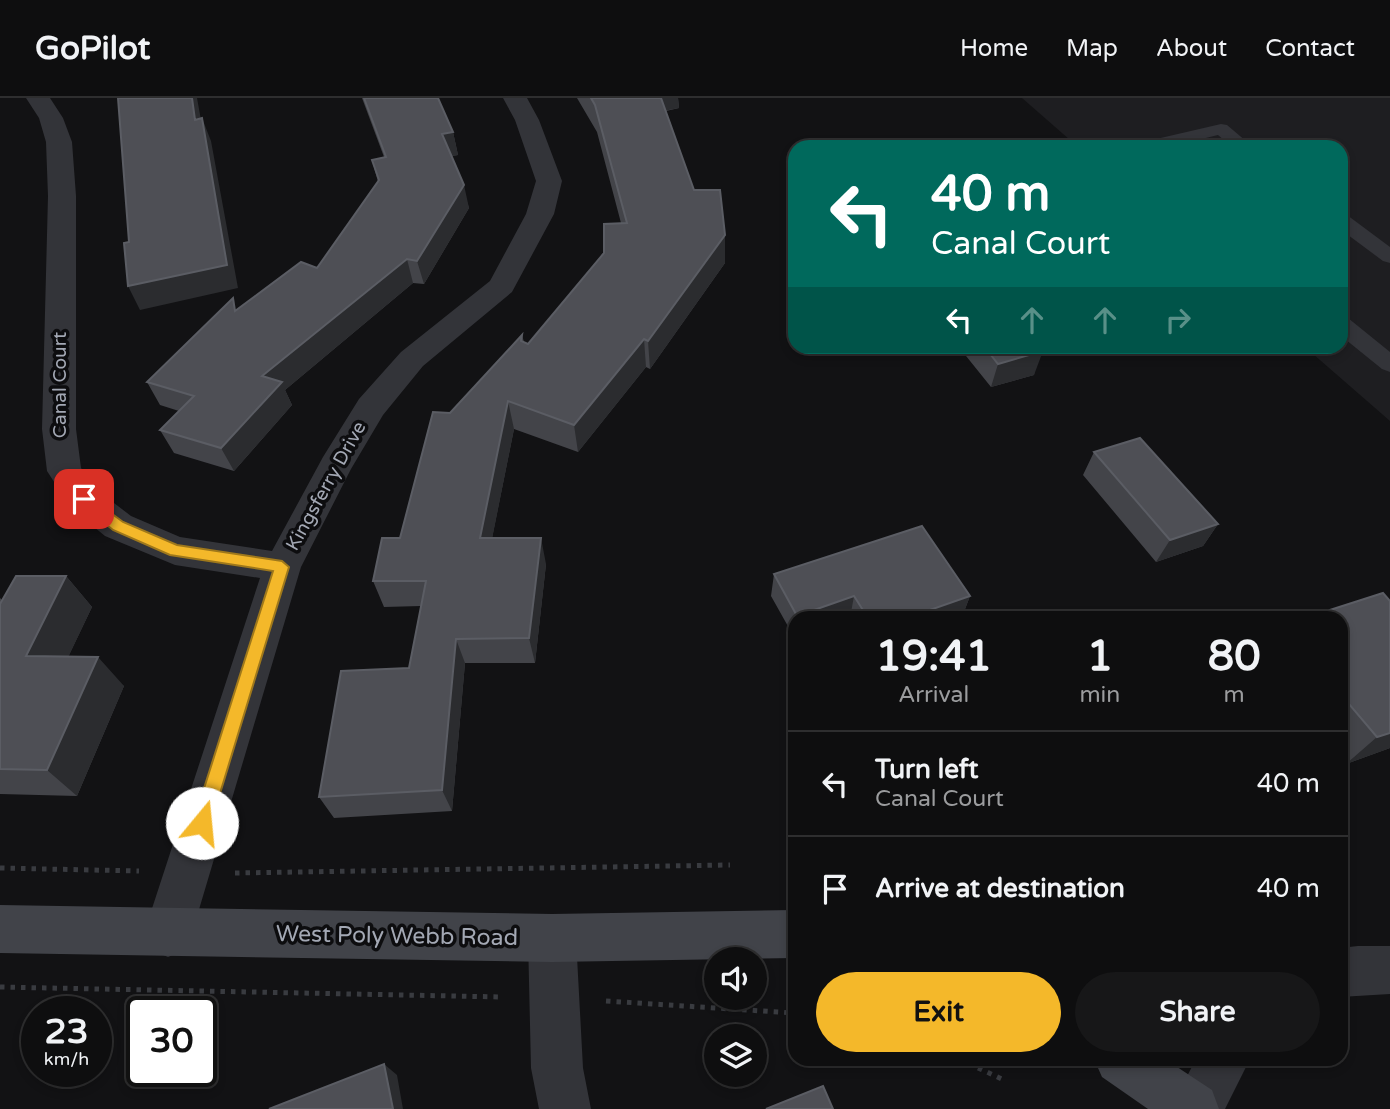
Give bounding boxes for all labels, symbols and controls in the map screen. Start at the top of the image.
text: GoPilot [35,29,150,68]
text: Home [960,34,1028,63]
text: Map [1066,34,1118,63]
text: About [1156,34,1227,63]
text: Contact [1265,34,1355,63]
text: 40 m [931,165,1050,224]
icon: left [816,168,907,259]
text: Canal Court [931,225,1110,263]
icon: left [940,301,978,339]
icon: ahead [1013,301,1051,339]
icon: ahead [1086,301,1124,339]
icon: right [1159,301,1197,339]
street label: Canal Court [49,332,71,438]
street label: Kingsferry Drive [281,418,371,554]
pin [54,469,114,529]
icon: arrive [65,480,103,518]
text: 19:41 [875,631,992,682]
text: 1 [1087,631,1113,682]
text: 80 [1208,631,1261,682]
text: Arrival [898,681,969,709]
text: min [1079,681,1120,709]
text: m [1224,681,1245,709]
text: Turn left [875,754,978,785]
icon: left [816,765,854,803]
text: 40 m [1257,768,1320,799]
text: Canal Court [875,785,1004,813]
position arrow [165,786,239,860]
icon: arrive [816,870,854,908]
text: Arrive at destination [875,873,1125,904]
text: 40 m [1257,873,1320,904]
street label: West Poly Webb Road [276,920,518,952]
map controls [704,947,767,1087]
button: sound [704,947,767,1010]
button: Exit [816,972,1061,1052]
button: Share [1075,972,1320,1052]
speed limit sign: 30 [126,996,217,1087]
text: 23 [45,1011,88,1053]
button: layers [704,1024,767,1087]
text: km/h [44,1048,89,1070]

